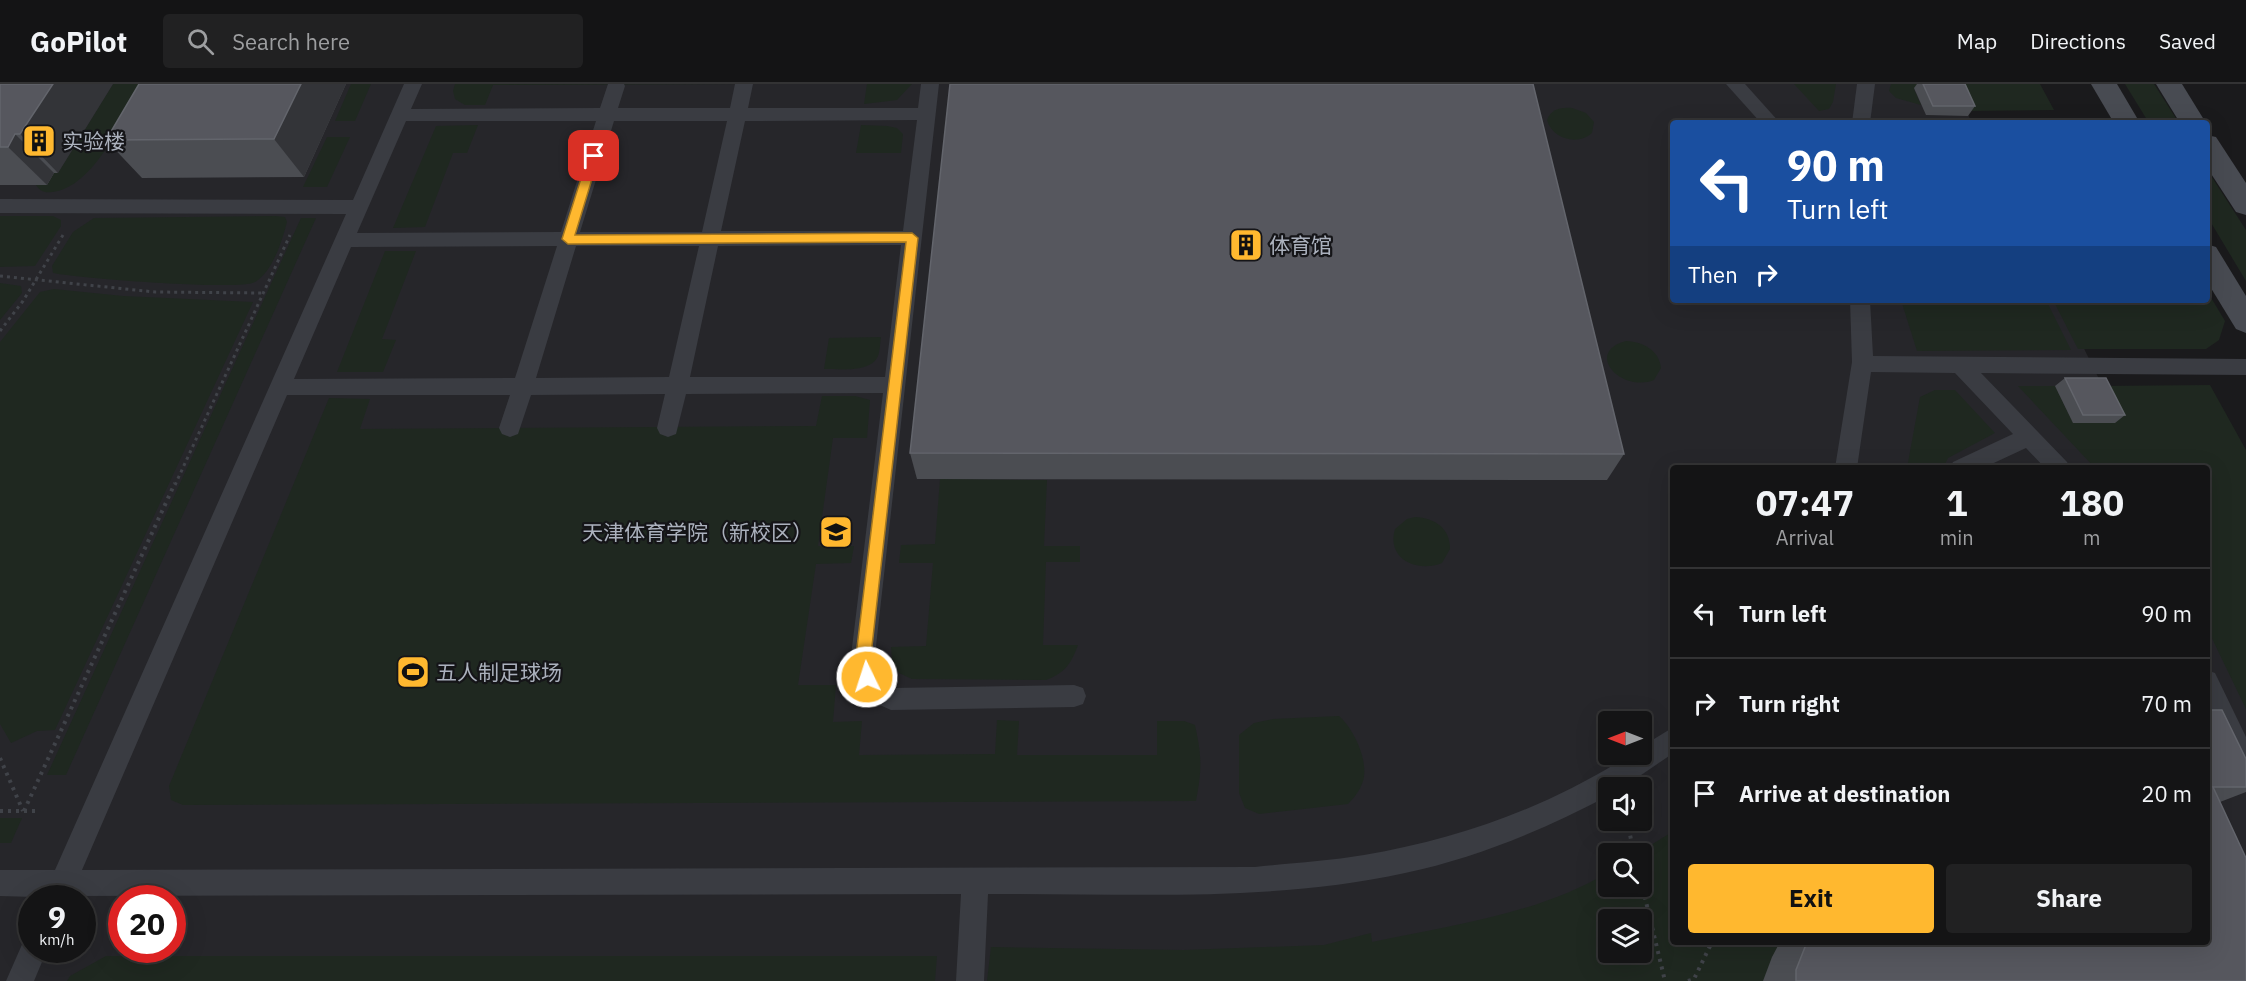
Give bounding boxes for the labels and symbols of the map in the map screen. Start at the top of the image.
building icon: 实验楼 [21,123,57,159]
place label: 实验楼 [62,127,125,155]
pin [568,130,619,181]
building icon: 体育馆 [1228,227,1264,263]
place label: 体育馆 [1269,231,1332,259]
school or university icon: 天津体育学院（新校区） [818,514,854,550]
place label: 天津体育学院（新校区） [582,518,813,546]
position arrow [835,645,899,709]
sports icon: 五人制足球场 [395,654,431,690]
place label: 五人制足球场 [436,658,562,686]
north arrow [1598,711,1652,765]
speed limit sign: 20 [108,885,186,963]

